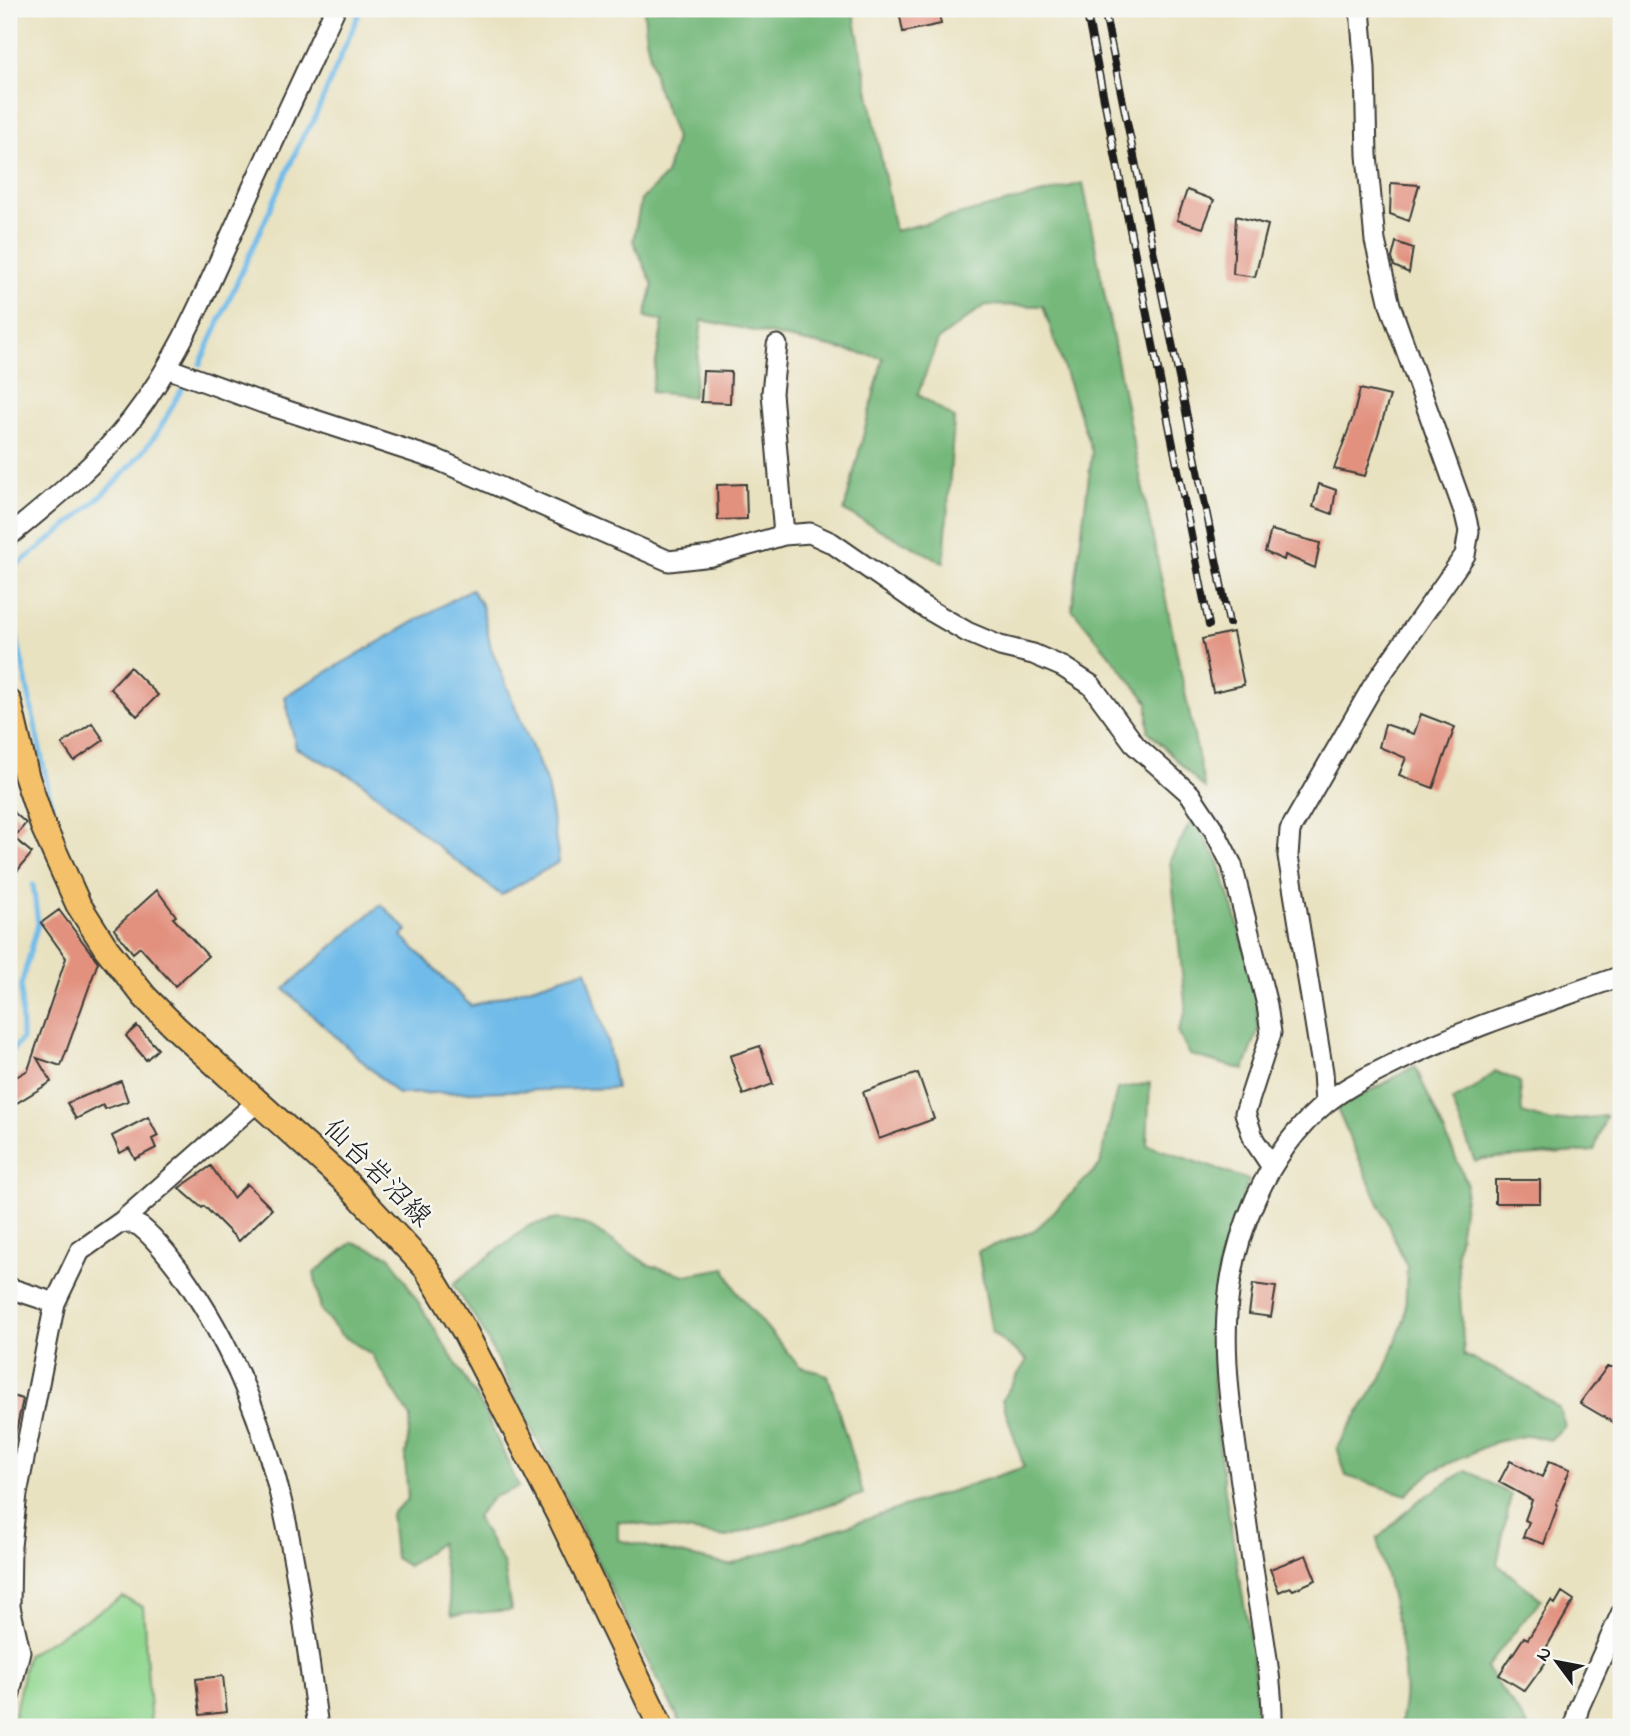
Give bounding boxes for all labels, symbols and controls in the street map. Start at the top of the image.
street label: 仙台岩沼線 [312,1110,440,1238]
north arrow [1522,1628,1592,1698]
text: N [1530,1642,1560,1667]

